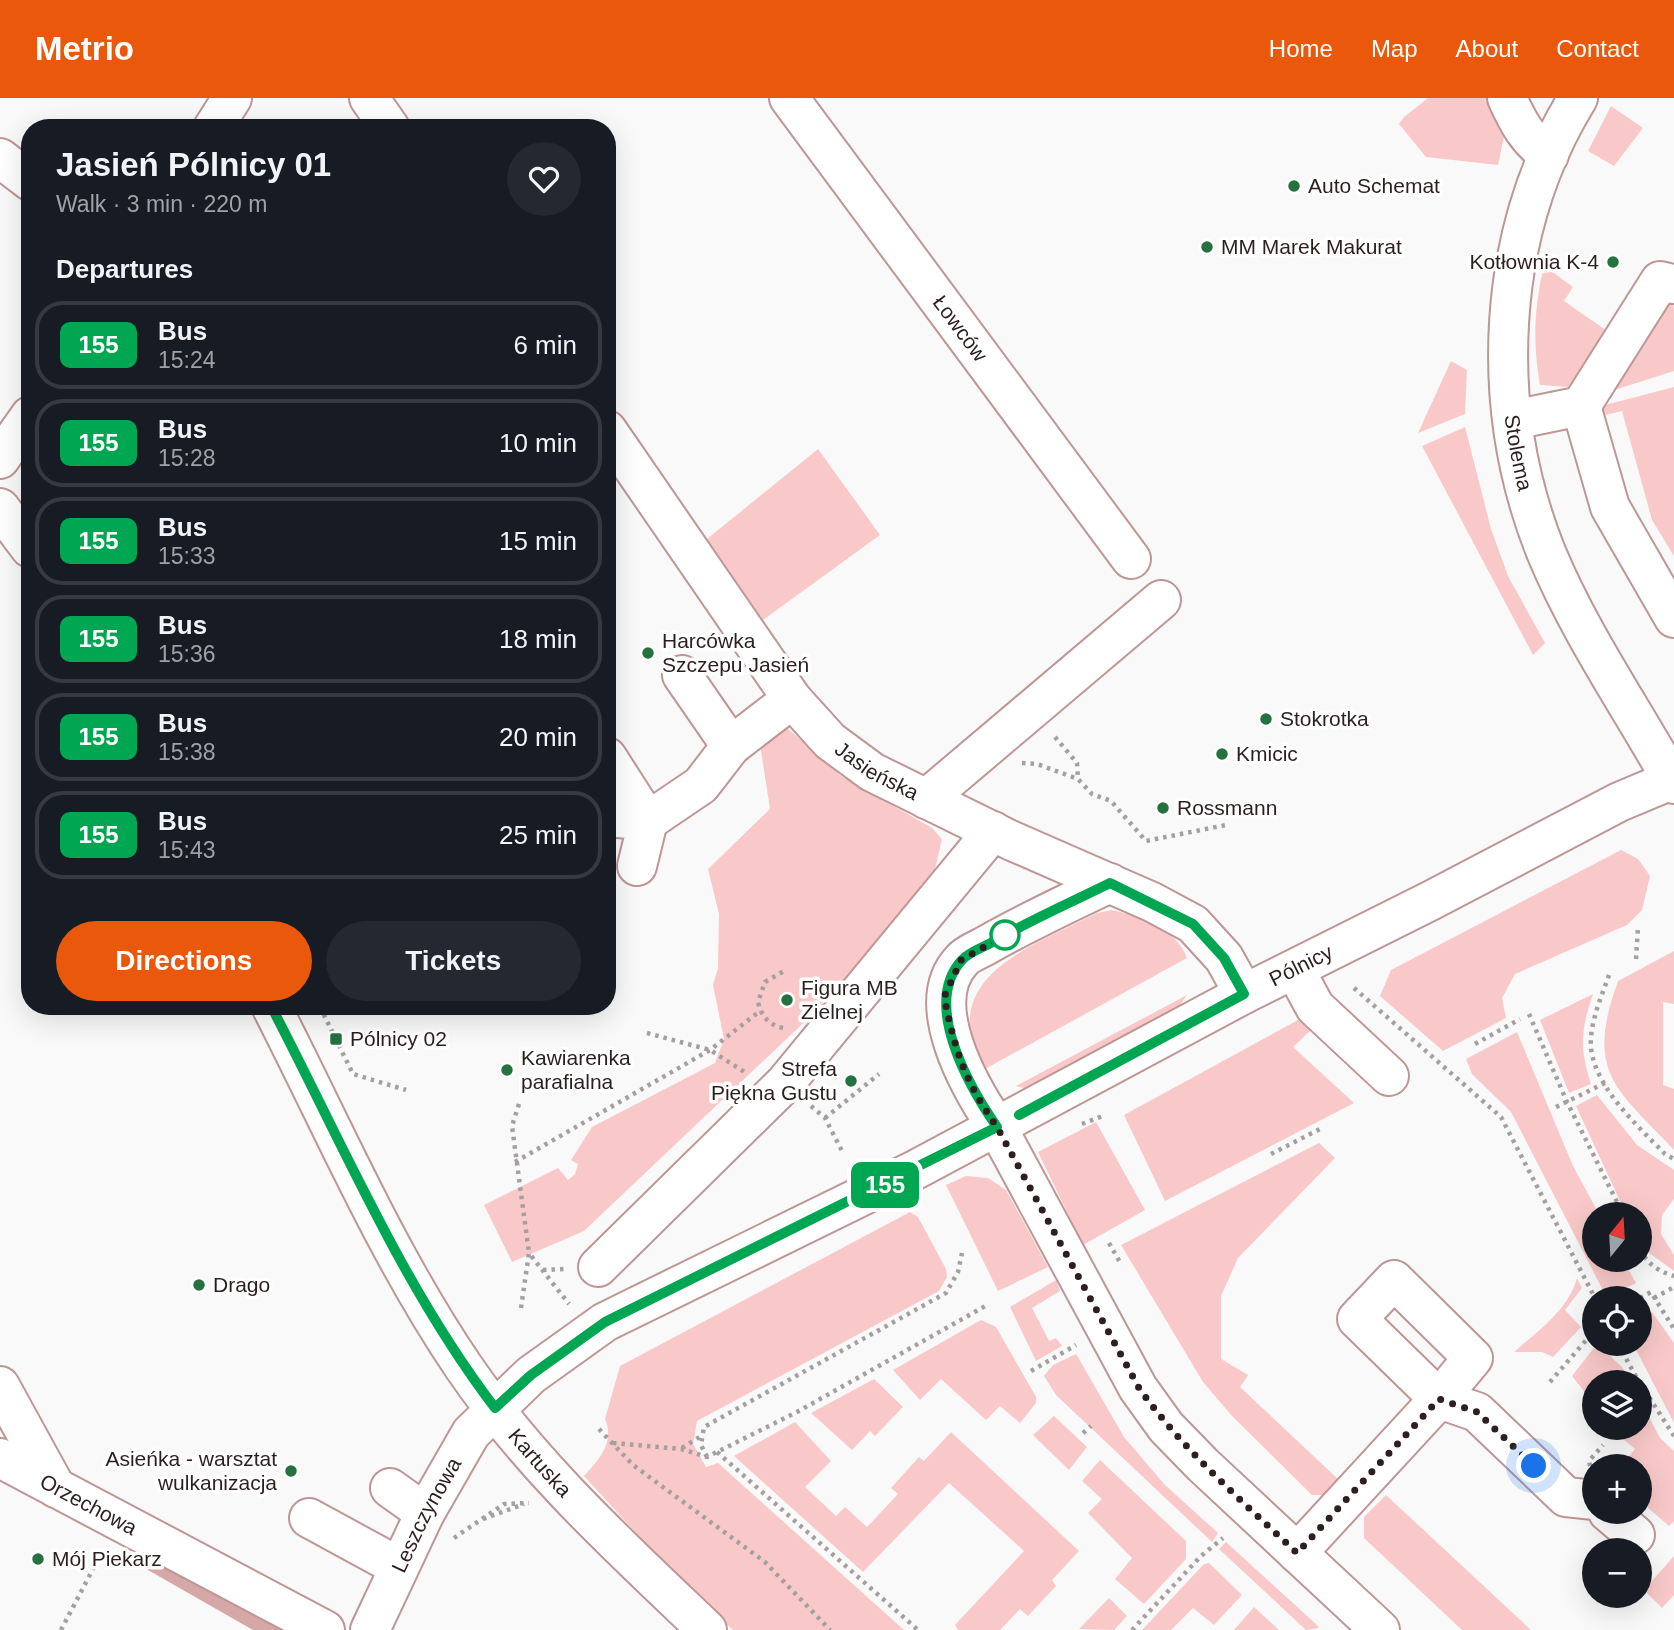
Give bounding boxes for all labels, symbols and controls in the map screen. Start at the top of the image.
text: Metrio [35,30,134,67]
text: Home [1269,35,1333,62]
text: Map [1371,35,1418,62]
text: About [1456,35,1518,62]
text: Contact [1556,35,1639,62]
button: heart [507,142,581,216]
text: Jasień Pólnicy 01 [56,146,331,183]
place label: Auto Schemat [1308,174,1440,197]
marker: Auto Schemat [1286,178,1302,194]
text: Walk · 3 min · 220 m [56,191,267,217]
place label: MM Marek Makurat [1221,235,1402,258]
marker: MM Marek Makurat [1199,239,1215,255]
place label: Kotłownia K-4 [1469,250,1599,273]
text: Departures [56,254,193,284]
marker: Kotłownia K-4 [1605,254,1621,270]
street label: Łowców [929,291,993,366]
text: Bus [158,316,207,346]
text: 6 min [513,330,577,360]
text: 155 [78,331,119,358]
text: 15:24 [158,347,216,373]
street label: Stolema [1501,413,1537,493]
text: Bus [158,414,207,444]
text: 10 min [499,428,577,458]
text: 155 [78,429,119,456]
text: 15:28 [158,445,216,471]
text: Bus [158,512,207,542]
text: 15 min [499,526,577,556]
text: 155 [78,527,119,554]
text: 15:33 [158,543,216,569]
text: Bus [158,610,207,640]
text: 18 min [499,624,577,654]
text: 155 [78,625,119,652]
place label: Harcówka Szczepu Jasień [662,629,809,676]
text: 15:36 [158,641,216,667]
marker: Harcówka Szczepu Jasień [640,645,656,661]
place label: Stokrotka [1280,707,1369,730]
text: Bus [158,708,207,738]
marker: Stokrotka [1258,711,1274,727]
text: 20 min [499,722,577,752]
text: 155 [78,723,119,750]
street label: Jasieńska [831,737,923,804]
text: 15:38 [158,739,216,765]
place label: Kmicic [1236,742,1298,765]
marker: Kmicic [1214,746,1230,762]
place label: Rossmann [1177,796,1277,819]
marker: Rossmann [1155,800,1171,816]
text: Bus [158,806,207,836]
text: 25 min [499,820,577,850]
text: 155 [78,821,119,848]
text: 15:43 [158,837,216,863]
unlabelled marker [990,920,1020,950]
button: Directions [56,921,312,1001]
button: Tickets [326,921,581,1001]
street label: Pólnicy [1265,939,1337,991]
place label: Figura MB Zielnej [801,976,898,1023]
marker: Figura MB Zielnej [779,992,795,1008]
place label: Pólnicy 02 [350,1027,447,1050]
marker: Pólnicy 02 [328,1031,344,1047]
place label: Kawiarenka parafialna [521,1046,631,1093]
place label: Strefa Piękna Gustu [711,1057,837,1104]
marker: Kawiarenka parafialna [499,1062,515,1078]
marker: Strefa Piękna Gustu [843,1073,859,1089]
line badge: 155 [845,1162,925,1208]
text: 155 [865,1171,905,1198]
north arrow [1582,1202,1652,1272]
map controls [1582,1202,1652,1608]
place label: Drago [213,1273,270,1296]
marker: Drago [191,1277,207,1293]
button: locate [1582,1286,1652,1356]
button: layers [1582,1370,1652,1440]
street label: Kartuska [504,1424,577,1501]
place label: Asieńka - warsztat wulkanizacja [105,1447,277,1494]
your location [1516,1448,1551,1483]
street label: Leszczynowa [387,1453,465,1576]
button: + [1582,1454,1652,1524]
marker: Asieńka - warsztat wulkanizacja [283,1463,299,1479]
street label: Orzechowa [36,1469,141,1539]
button: − [1582,1538,1652,1608]
place label: Mój Piekarz [52,1547,162,1570]
marker: Mój Piekarz [30,1551,46,1567]

